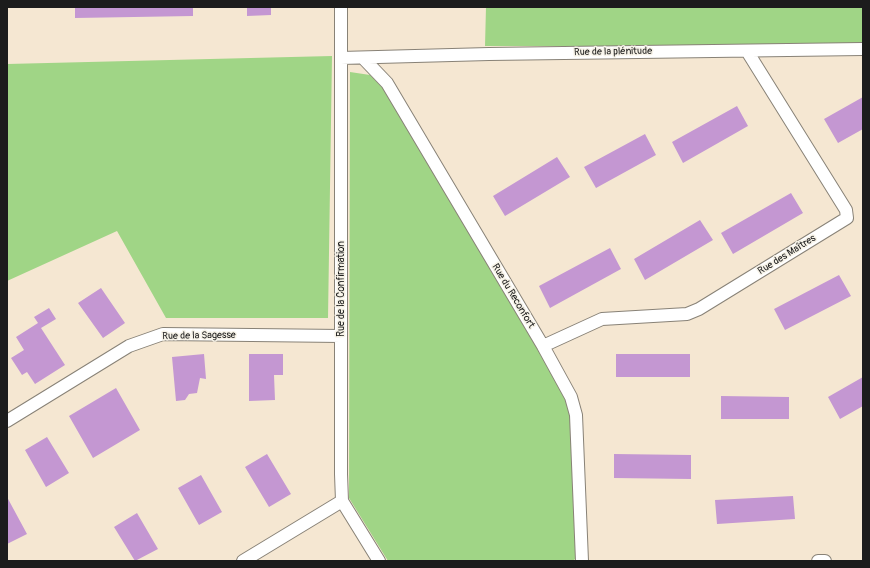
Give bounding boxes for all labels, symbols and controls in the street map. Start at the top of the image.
street label: Rue de la plénitude [574,45,652,59]
street label: Rue des Maîtres [756,232,818,278]
street label: Rue de la Confirmation [335,241,347,337]
street label: Rue du Reconfort [489,262,537,330]
street label: Rue de la Sagesse [162,329,236,343]

